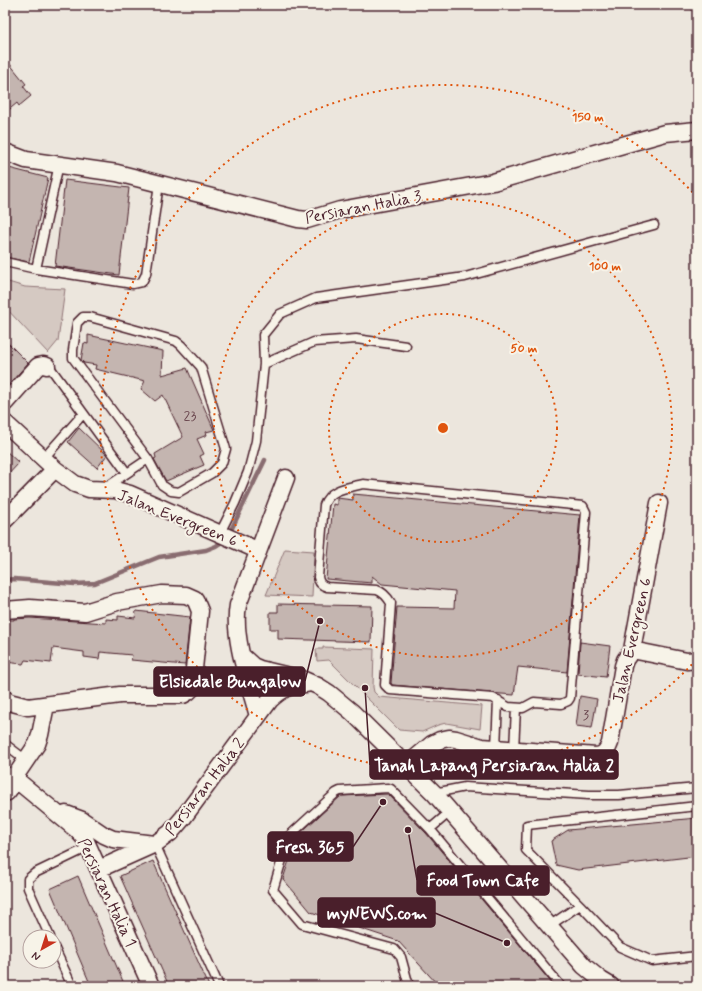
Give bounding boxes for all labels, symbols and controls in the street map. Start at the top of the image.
text: 150 m [572,110,604,126]
street label: Persiaran Halia 3 [303,186,423,229]
text: 100 m [589,259,622,275]
text: 50 m [511,341,538,357]
house number: 23 [184,407,196,425]
centre of rings [436,421,450,435]
street label: Jalan Evergreen 6 [114,485,241,553]
street label: Jalan Evergreen 6 [608,576,658,705]
callout: Elsiedale Bungalow [154,667,305,696]
text: Elsiedale Bungalow [159,671,302,694]
house number: 3 [583,706,589,724]
street label: Persiaran Halia 2 [160,734,250,840]
callout: Tanah Lapang Persiaran Halia 2 [370,750,618,779]
text: Tanah Lapang Persiaran Halia 2 [374,755,615,778]
callout: Fresh 365 [268,832,353,861]
street label: Persiaran Halia 1 [72,835,141,950]
text: Fresh 365 [276,837,345,859]
callout: Food Town Cafe [417,866,549,895]
text: Food Town Cafe [427,870,540,892]
callout: myNEWS.com [318,898,435,927]
text: myNEWS.com [327,903,427,925]
north arrow [22,929,62,969]
text: N [29,948,44,964]

